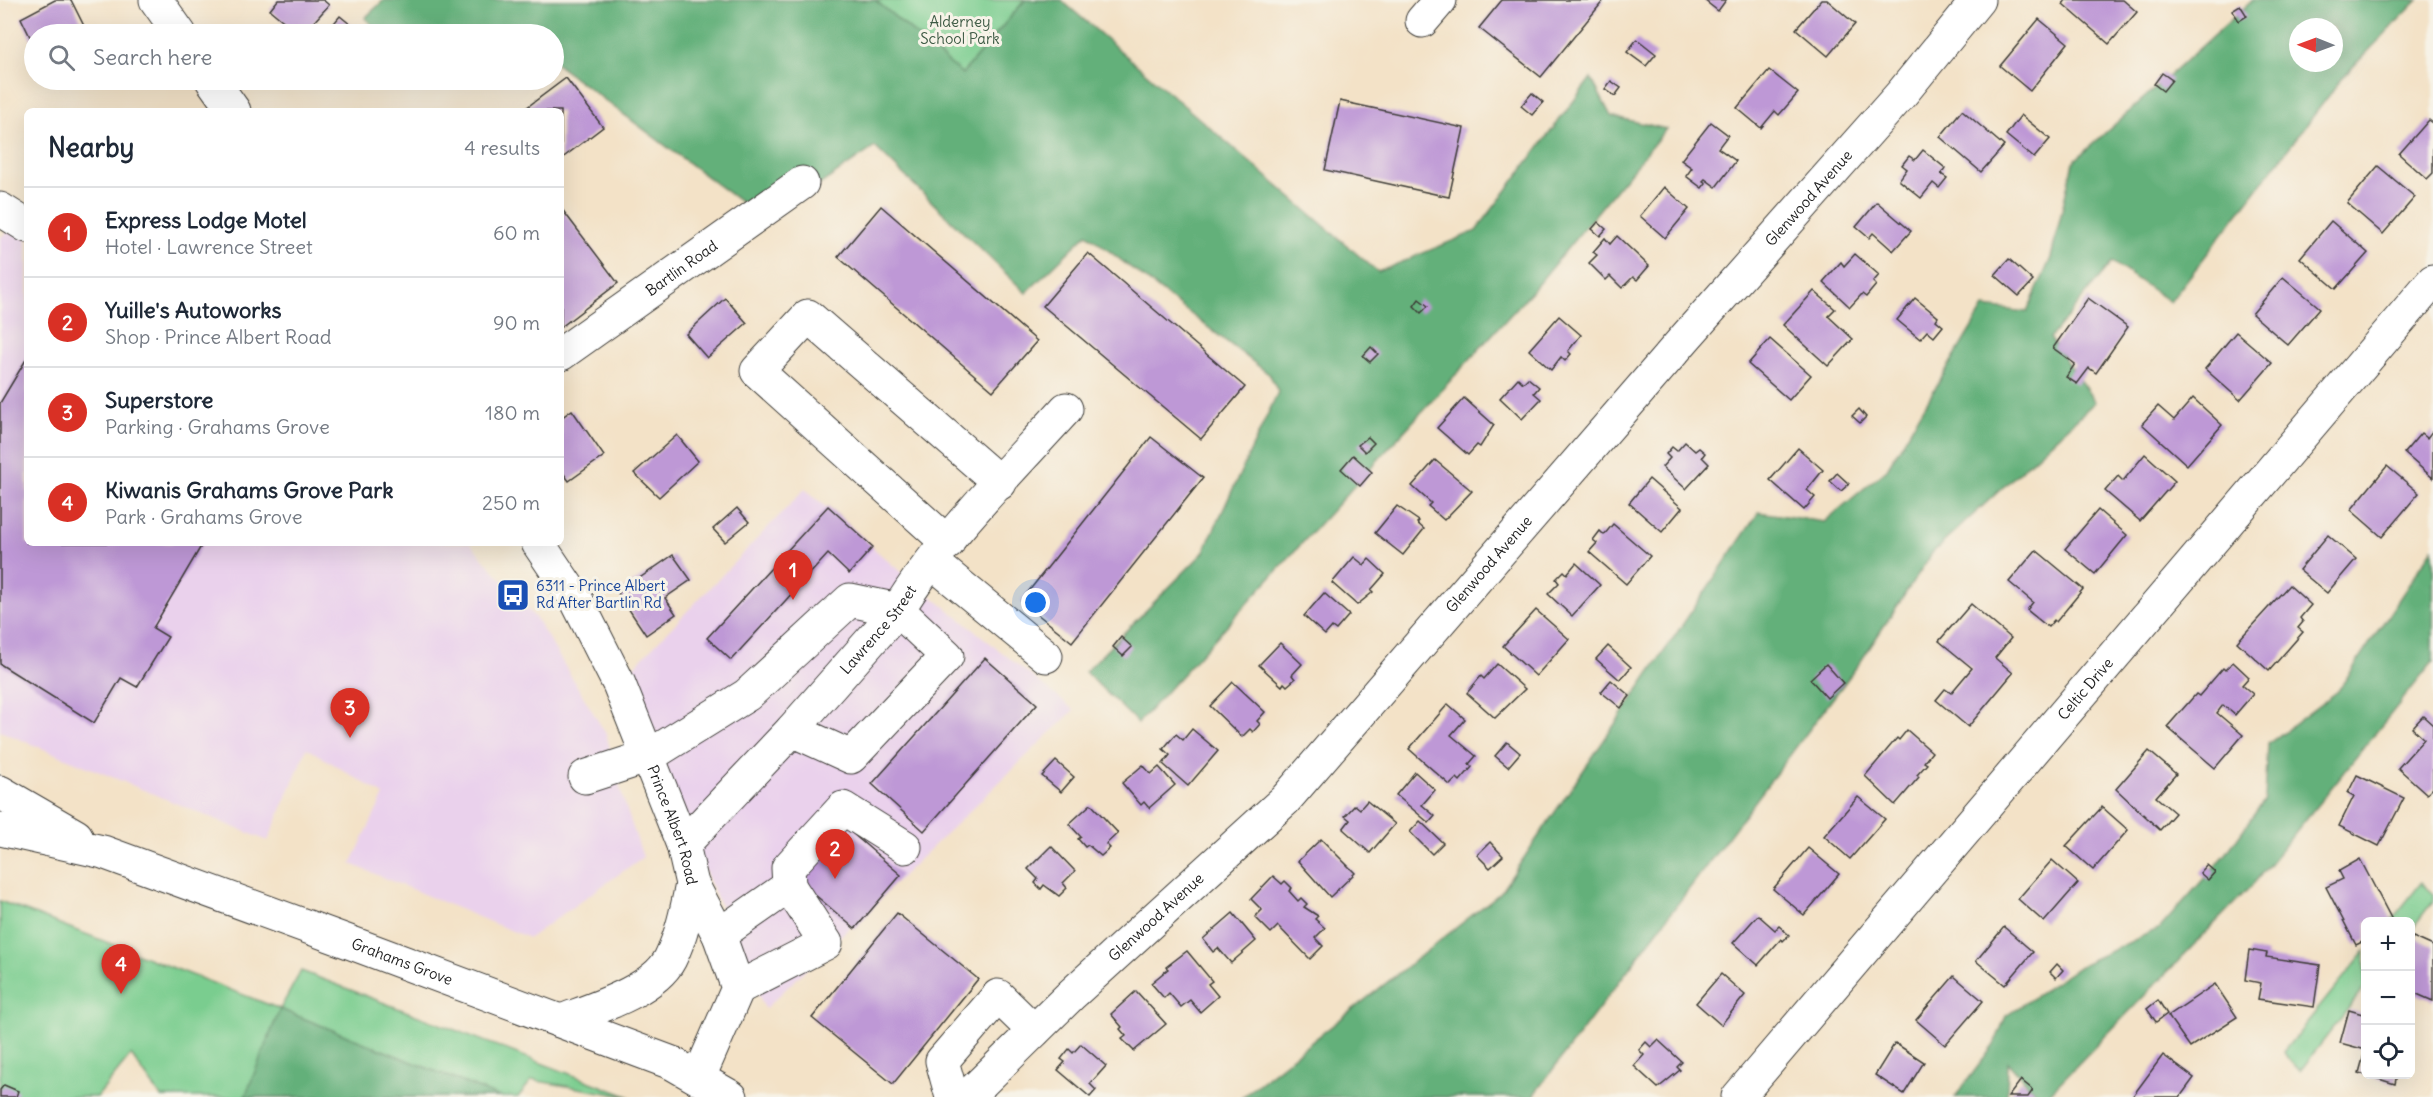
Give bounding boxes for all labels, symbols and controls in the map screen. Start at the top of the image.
park label: Alderney School Park [920,12,1000,48]
north arrow [2289,18,2343,72]
search box [24,24,564,90]
icon: search [45,41,78,74]
text: Search here [93,43,212,71]
text: Nearby [48,131,134,164]
text: 4 results [464,135,540,160]
street label: Glenwood Avenue [1761,146,1856,250]
text: Express Lodge Motel [105,206,307,234]
text: 1 [64,220,71,245]
text: 60 m [493,220,540,245]
text: Hotel · Lawrence Street [105,234,313,259]
street label: Bartlin Road [642,236,721,300]
text: Yuille's Autoworks [105,296,282,324]
text: 2 [62,310,73,335]
text: 90 m [493,310,540,335]
text: Shop · Prince Albert Road [105,324,332,349]
text: Superstore [105,386,213,414]
text: 3 [62,400,73,425]
text: 180 m [485,400,540,425]
text: Parking · Grahams Grove [105,414,330,439]
text: Kiwanis Grahams Grove Park [105,476,394,504]
text: 4 [62,490,73,515]
text: 250 m [482,490,540,515]
text: Park · Grahams Grove [105,504,303,529]
street label: Glenwood Avenue [1442,511,1536,616]
pin: 1 [774,550,812,600]
place label: 6311 - Prince Albert Rd After Bartlin Rd [536,576,665,612]
bus stop icon: 6311 - Prince Albert Rd After Bartlin Rd [495,577,531,613]
street label: Lawrence Street [836,581,920,678]
your location [1021,588,1050,617]
street label: Celtic Drive [2053,653,2117,724]
pin: 3 [330,688,370,738]
street label: Prince Albert Road [643,762,702,887]
pin: 2 [816,830,854,879]
street label: Glenwood Avenue [1104,869,1207,965]
map controls [2361,917,2415,1079]
button: + [2361,917,2415,971]
street label: Grahams Grove [349,934,455,989]
pin: 4 [102,944,140,994]
button: − [2361,971,2415,1025]
button: locate [2361,1025,2415,1079]

